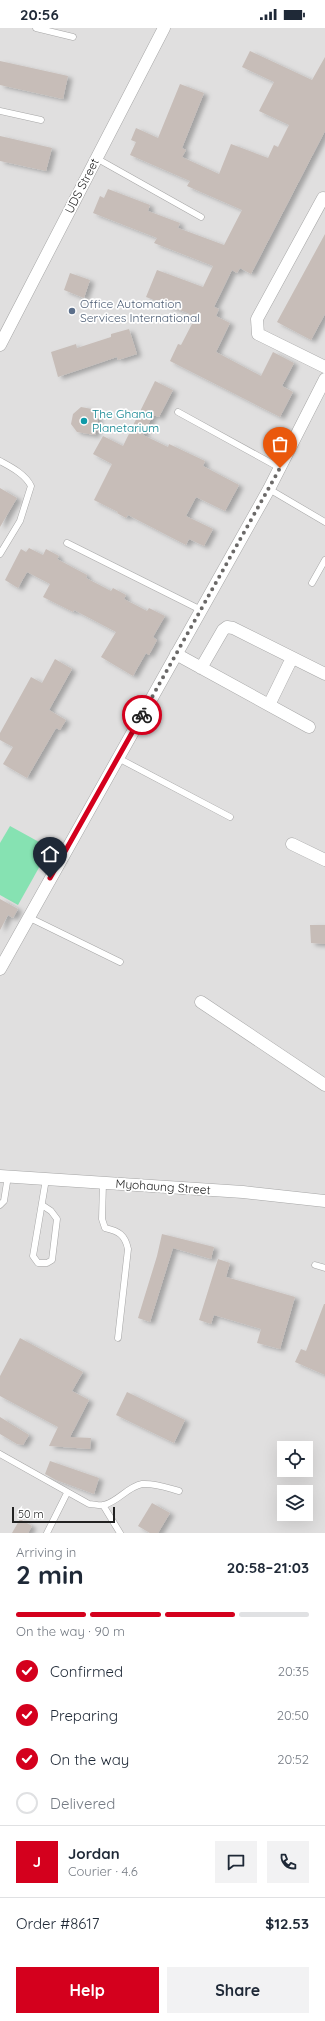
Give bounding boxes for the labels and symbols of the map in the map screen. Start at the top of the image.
street label: UDS Street [61,156,102,216]
place label: Office Automation Services International [80,296,200,325]
marker: Office Automation Services International [67,306,77,316]
place label: The Ghana Planetarium [92,406,159,435]
marker: The Ghana Planetarium [79,416,89,426]
pin [263,427,297,468]
courier [122,695,162,735]
pin [33,837,67,878]
street label: Myohaung Street [115,1176,211,1197]
scale bar [12,1505,115,1524]

